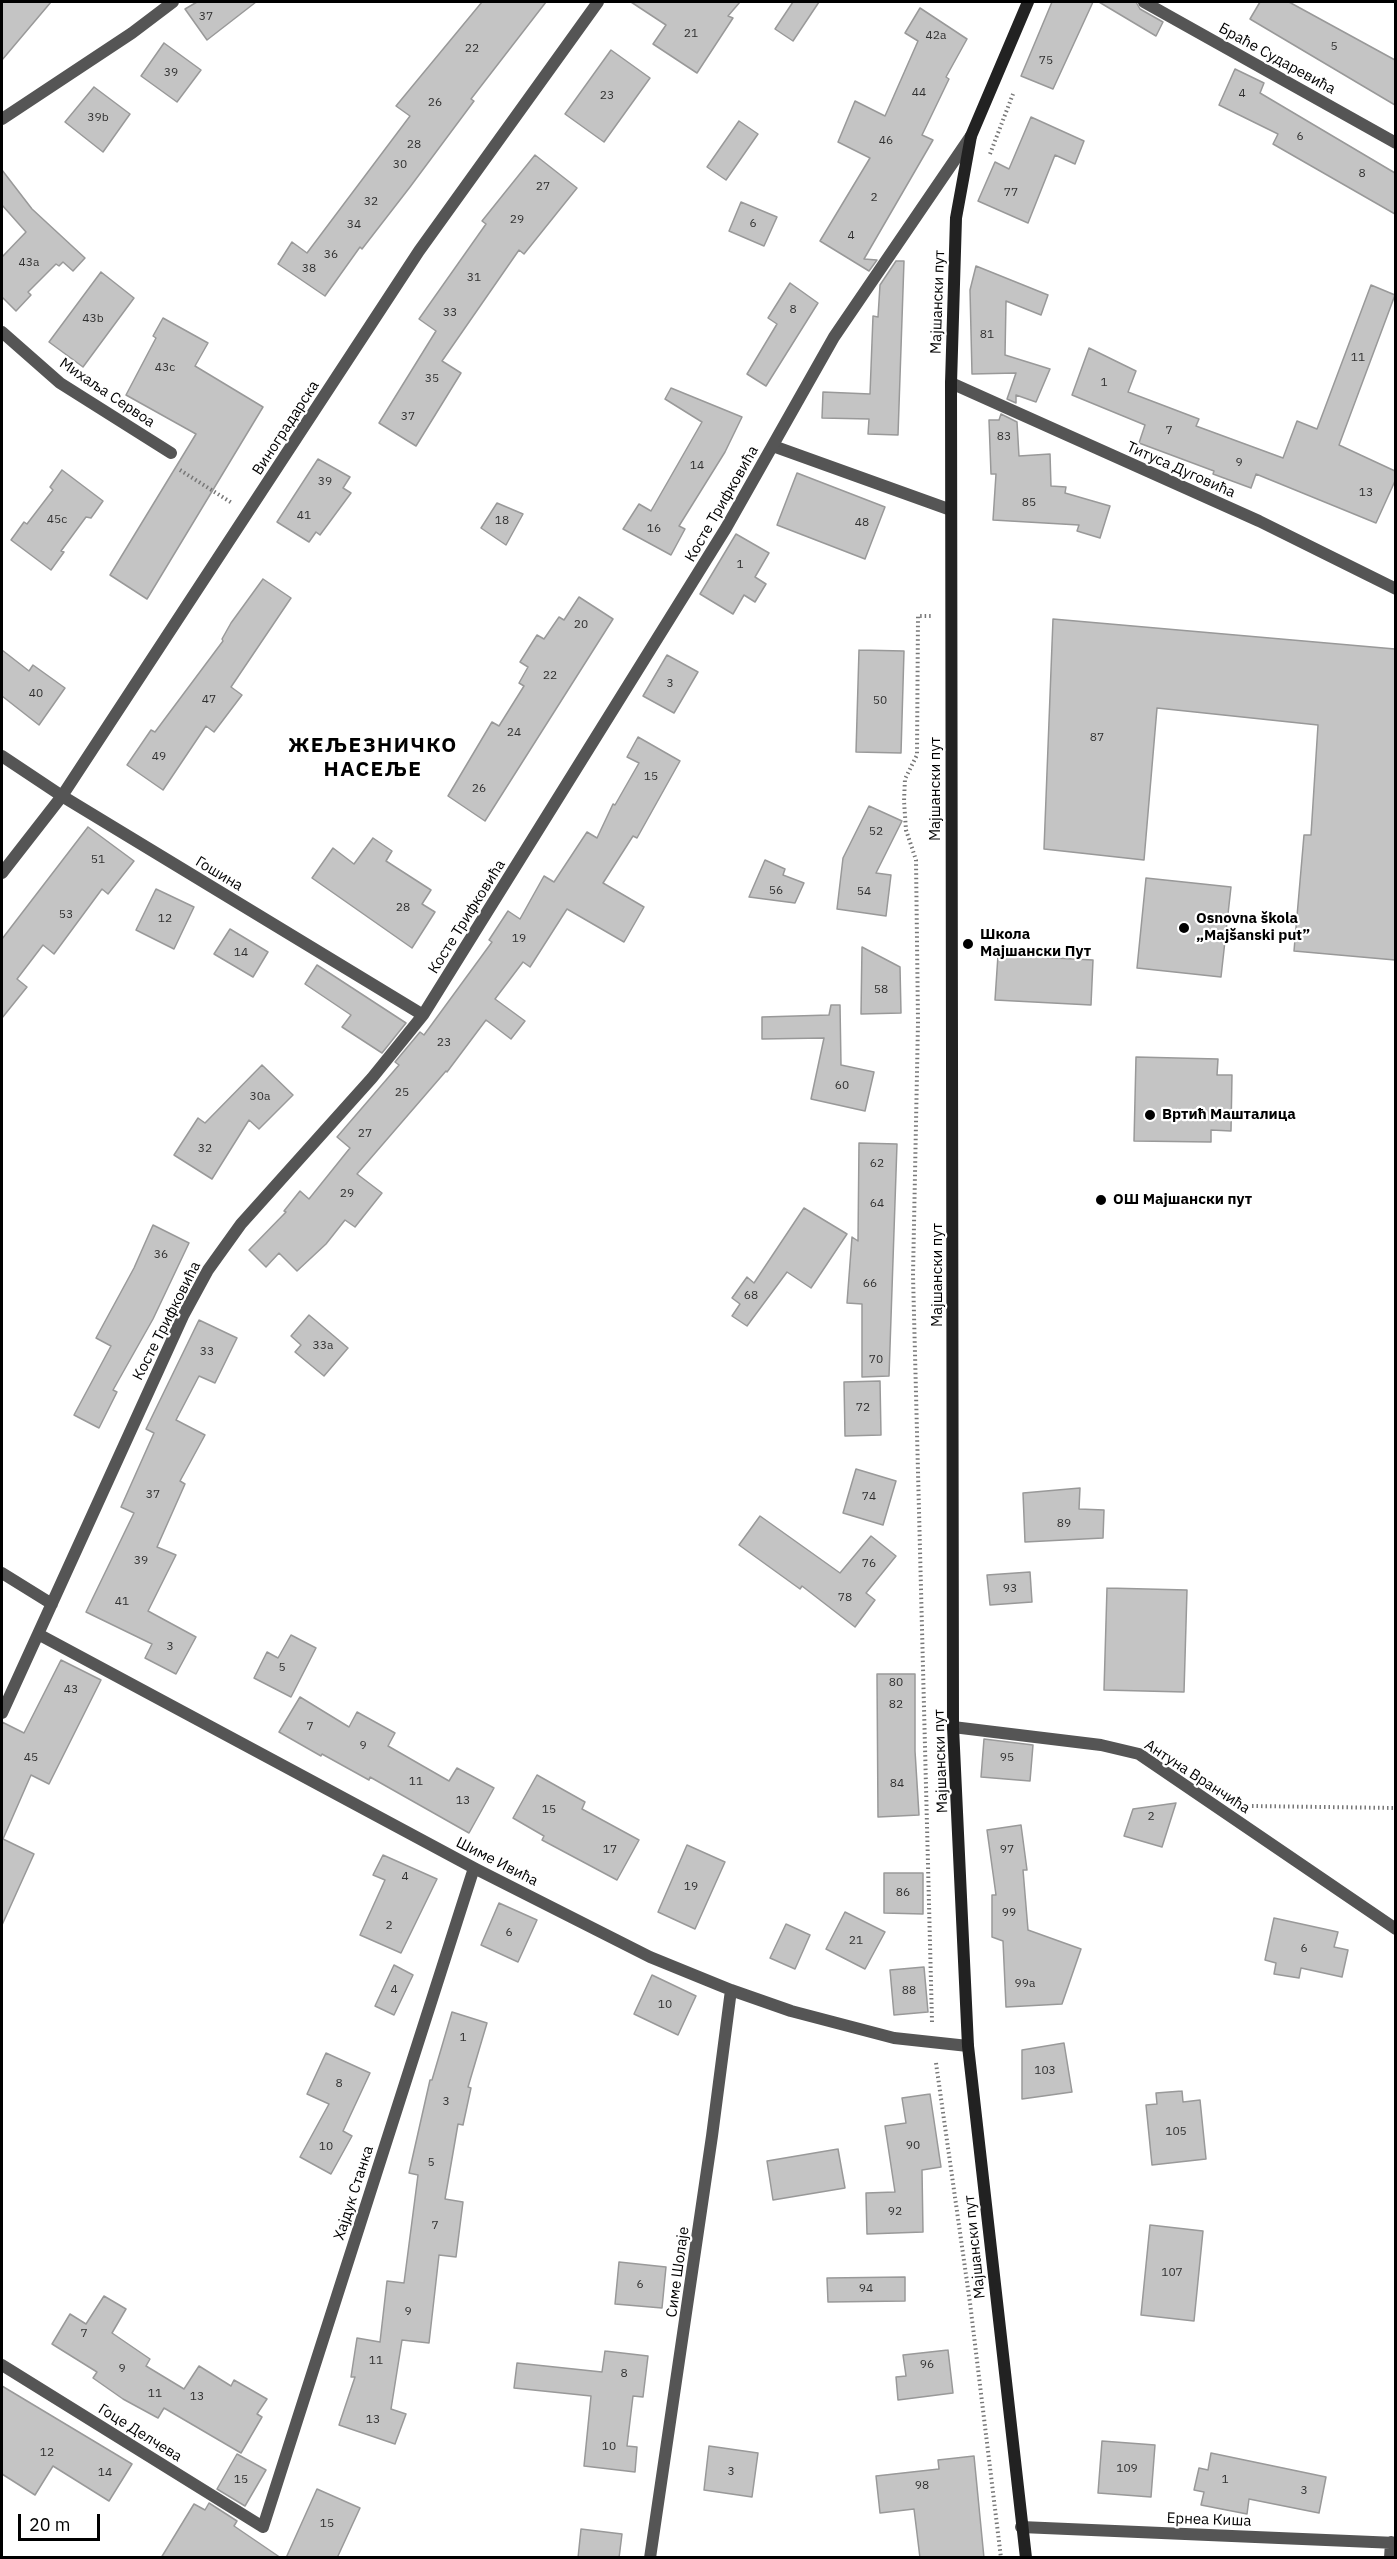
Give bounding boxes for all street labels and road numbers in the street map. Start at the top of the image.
street label: Браће Сударевића [1215,19,1339,99]
street label: Мајшански пут [927,250,949,354]
street label: Михаља Сервоа [56,354,158,432]
street label: Виноградарска [249,378,323,478]
street label: Титуса Дуговића [1124,438,1238,502]
street label: Косте Трифковића [681,443,763,565]
street label: Мајшански пут [927,737,945,841]
street label: Гошина [192,853,246,895]
street label: Косте Трифковића [425,857,509,977]
street label: Мајшански пут [929,1223,947,1327]
street label: Косте Трифковића [129,1259,205,1383]
street label: Мајшански пут [930,1709,952,1813]
street label: Антуна Вранчића [1141,1736,1253,1818]
street label: Шиме Ивића [453,1834,541,1890]
street label: Хајдук Станка [330,2144,378,2242]
street label: Мајшански пут [961,2194,989,2300]
street label: Симе Шолаје [663,2225,693,2319]
street label: Гоце Делчева [95,2400,185,2466]
street label: Ернеа Киша [1166,2510,1252,2530]

